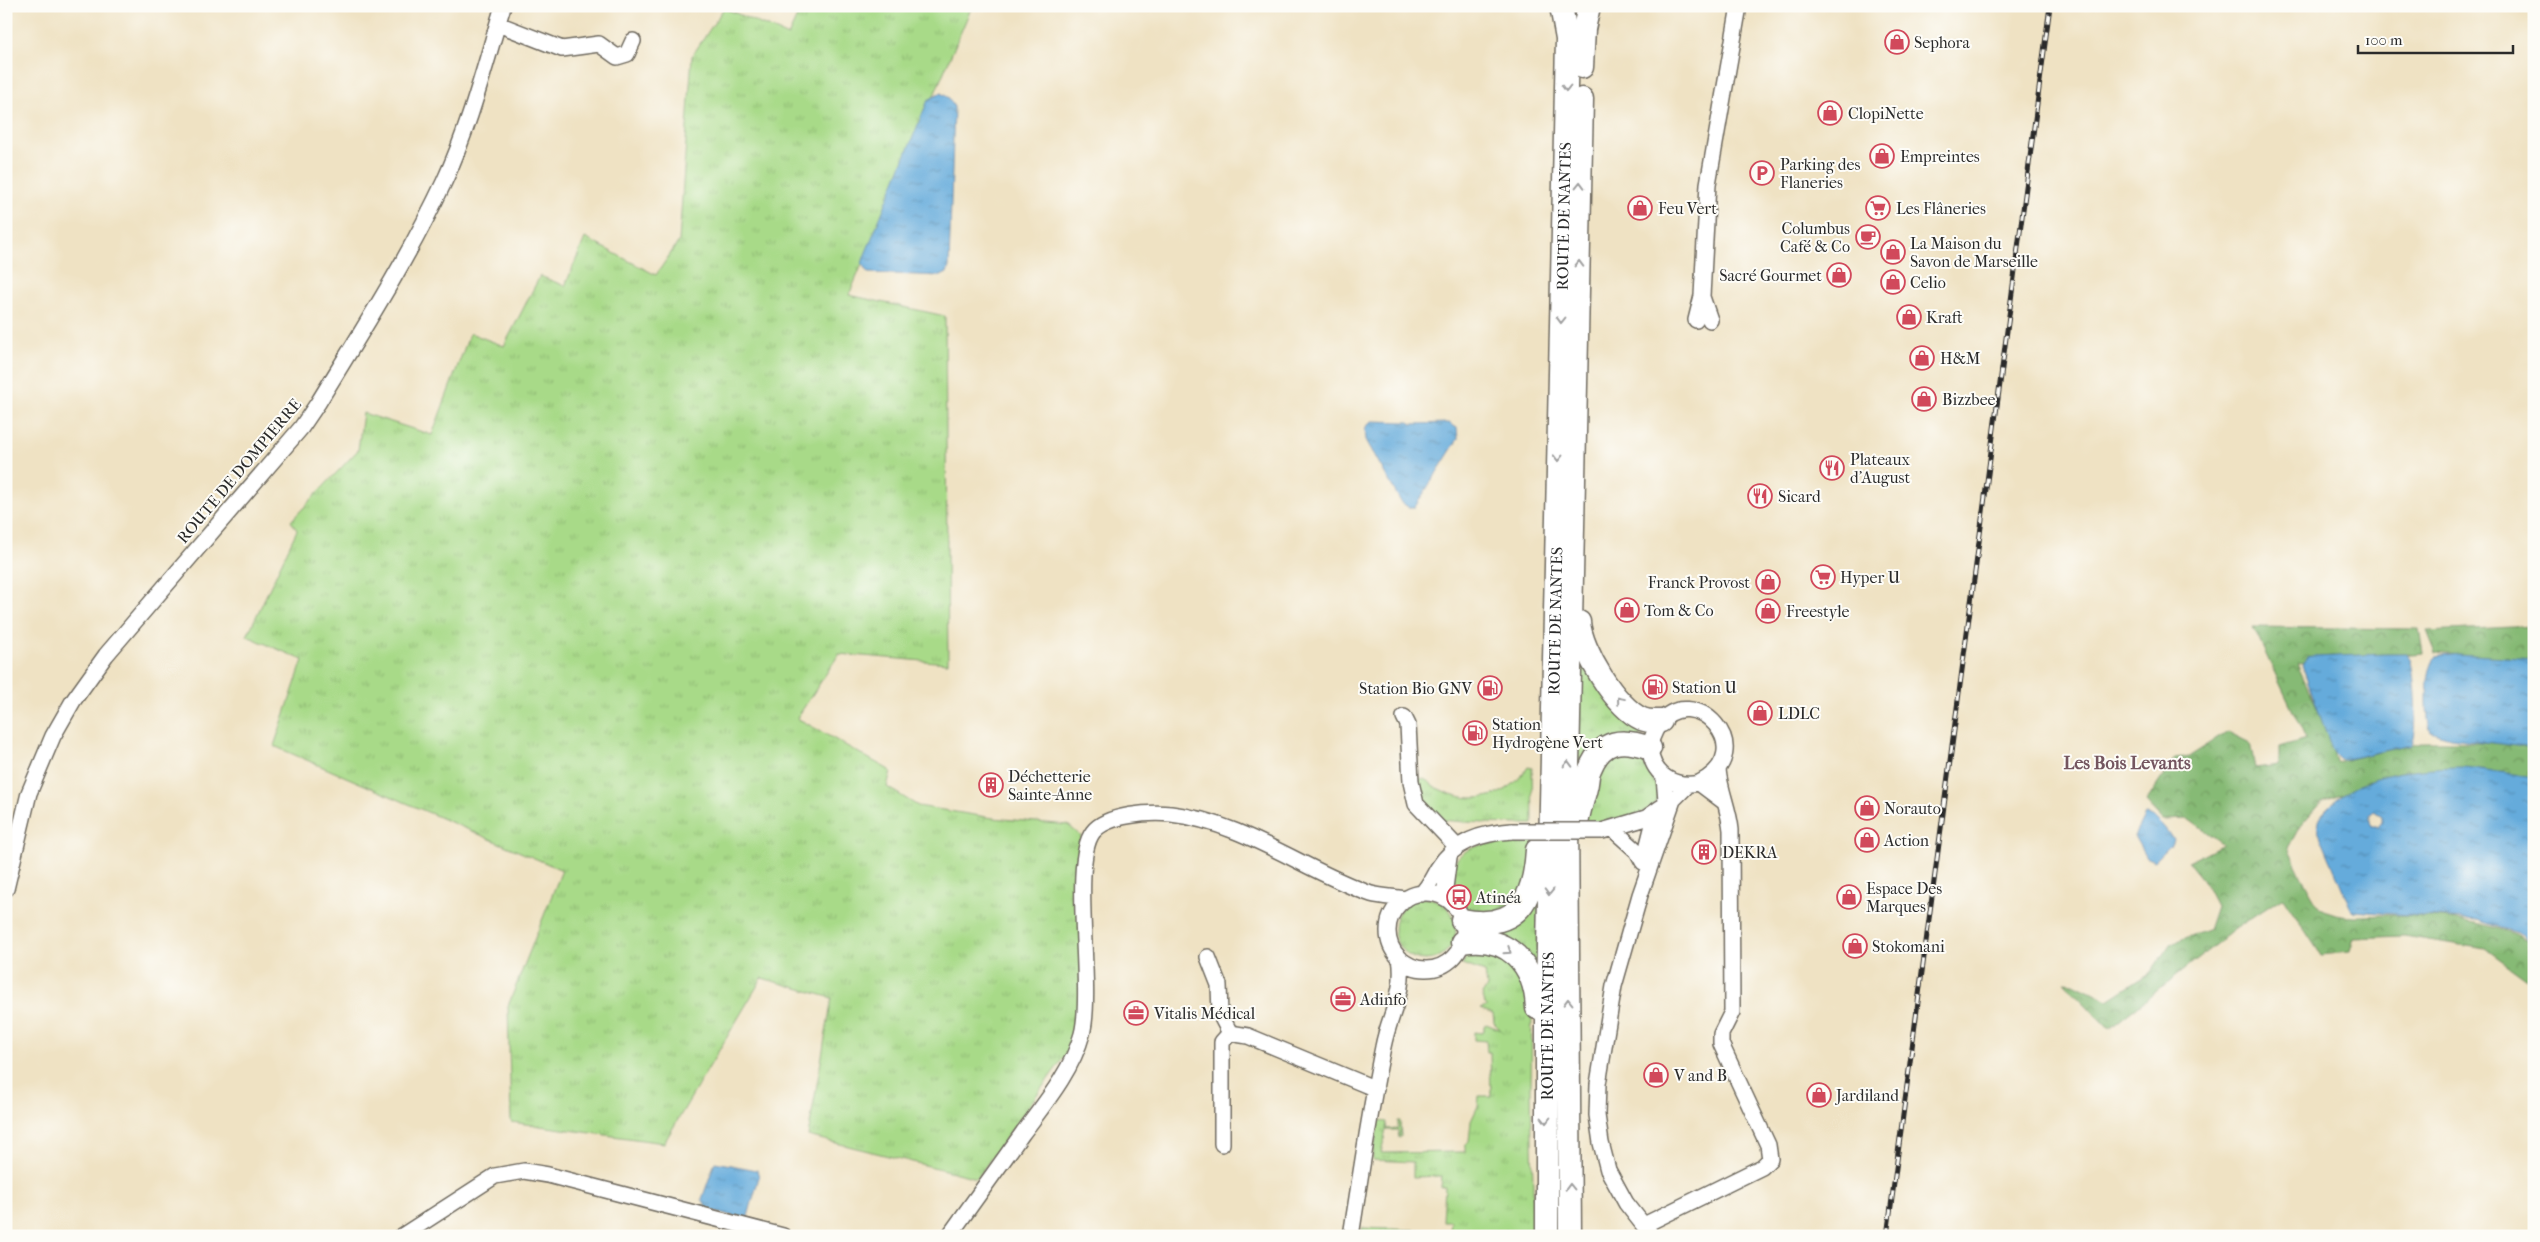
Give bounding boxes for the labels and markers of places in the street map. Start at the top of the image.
shop icon: Sephora [1884,29,1910,55]
place label: Sephora [1914,33,1970,52]
shop icon: ClopiNette [1817,100,1843,126]
place label: ClopiNette [1848,104,1924,123]
shop icon: Empreintes [1869,143,1895,169]
place label: Empreintes [1900,147,1980,166]
place label: Parking des Flaneries [1780,155,1860,192]
parking icon: Parking des Flaneries [1749,160,1775,186]
shop icon: Feu Vert [1627,195,1653,221]
supermarket icon: Les Flâneries [1865,195,1891,221]
place label: Feu Vert [1658,199,1717,218]
place label: Les Flâneries [1896,199,1986,218]
place label: Columbus Café & Co [1780,219,1850,256]
cafe icon: Columbus Café & Co [1855,224,1881,250]
place label: La Maison du Savon de Marseille [1910,234,2038,271]
shop icon: La Maison du Savon de Marseille [1880,239,1906,265]
shop icon: Sacré Gourmet [1826,262,1852,288]
place label: Sacré Gourmet [1719,266,1822,285]
shop icon: Celio [1880,269,1906,295]
place label: Celio [1910,273,1946,292]
shop icon: Kraft [1896,304,1922,330]
place label: Kraft [1926,308,1963,327]
shop icon: H&M [1909,345,1935,371]
place label: H&M [1940,349,1981,368]
shop icon: Bizzbee [1911,386,1937,412]
place label: Bizzbee [1942,390,1996,409]
place label: Plateaux d'August [1850,450,1911,487]
restaurant icon: Plateaux d'August [1819,455,1845,481]
restaurant icon: Sicard [1747,483,1773,509]
place label: Sicard [1778,487,1821,506]
supermarket icon: Hyper U [1810,564,1836,590]
place label: Hyper U [1840,568,1901,587]
shop icon: Franck Provost [1755,569,1781,595]
place label: Franck Provost [1648,573,1750,592]
shop icon: Tom & Co [1614,597,1640,623]
shop icon: Freestyle [1755,598,1781,624]
place label: Tom & Co [1644,601,1714,620]
place label: Freestyle [1786,602,1849,621]
fuel station icon: Station U [1642,674,1668,700]
fuel station icon: Station Bio GNV [1477,675,1503,701]
place label: Station U [1672,678,1737,697]
place label: Station Bio GNV [1359,679,1473,698]
shop icon: LDLC [1747,700,1773,726]
place label: LDLC [1778,704,1820,723]
place label: Station Hydrogène Vert [1492,715,1603,752]
fuel station icon: Station Hydrogène Vert [1462,720,1488,746]
place label: Déchetterie Sainte-Anne [1008,767,1092,804]
building icon: Déchetterie Sainte-Anne [978,772,1004,798]
shop icon: Norauto [1854,795,1880,821]
place label: Norauto [1884,799,1941,818]
shop icon: Action [1854,827,1880,853]
place label: Action [1883,831,1930,850]
building icon: DEKRA [1691,839,1717,865]
place label: DEKRA [1722,843,1778,862]
place label: Espace Des Marques [1866,879,1942,916]
bus stop icon: Atinéa [1446,884,1472,910]
shop icon: Espace Des Marques [1836,884,1862,910]
place label: Atinéa [1475,888,1522,907]
shop icon: Stokomani [1842,933,1868,959]
place label: Stokomani [1872,937,1945,956]
office icon: Adinfo [1330,986,1356,1012]
place label: Adinfo [1359,990,1406,1009]
office icon: Vitalis Médical [1123,1000,1149,1026]
place label: Vitalis Médical [1153,1004,1256,1023]
shop icon: V and B [1643,1062,1669,1088]
place label: V and B [1673,1066,1727,1085]
shop icon: Jardiland [1806,1082,1832,1108]
place label: Jardiland [1834,1086,1899,1105]

